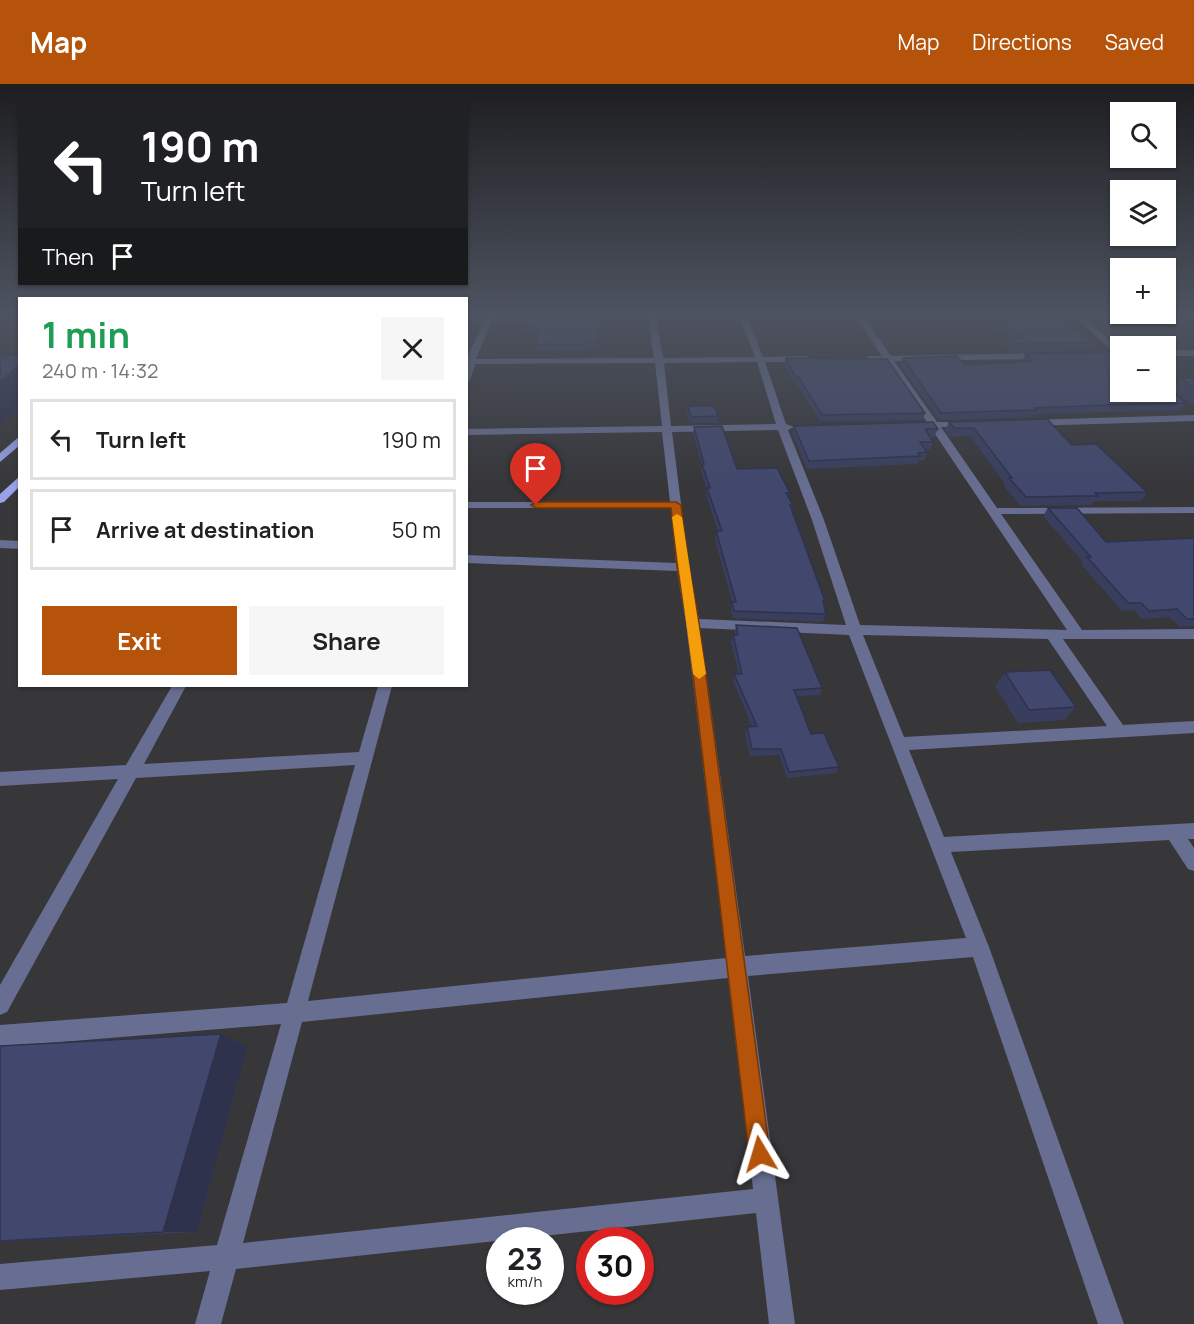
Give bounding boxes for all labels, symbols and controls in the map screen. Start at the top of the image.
text: Map [30,23,87,61]
text: Map [898,28,939,56]
text: Directions [972,28,1072,56]
text: Saved [1105,28,1164,56]
map controls [1110,102,1176,402]
button: search [1110,102,1176,168]
text: 190 m [141,117,259,175]
icon: left [42,126,120,204]
text: Turn left [141,172,245,209]
button: layers [1110,180,1176,246]
icon: arrive [106,240,139,273]
text: Then [42,242,94,272]
button: + [1110,258,1176,324]
text: 1 min [42,310,130,359]
button: close [381,317,444,380]
button: − [1110,336,1176,402]
text: 240 m · 14:32 [42,357,159,384]
icon: left [45,423,78,456]
text: Turn left [96,425,186,455]
text: 190 m [382,425,441,455]
pin [510,443,561,505]
icon: arrive [519,452,552,485]
icon: arrive [45,513,78,546]
text: Arrive at destination [96,515,314,545]
text: 50 m [392,515,441,545]
button: Exit [42,606,237,675]
button: Share [249,606,444,675]
position arrow [728,1122,792,1186]
speed limit sign: 30 [576,1227,654,1305]
text: 23 [507,1238,543,1279]
text: km/h [508,1271,542,1292]

